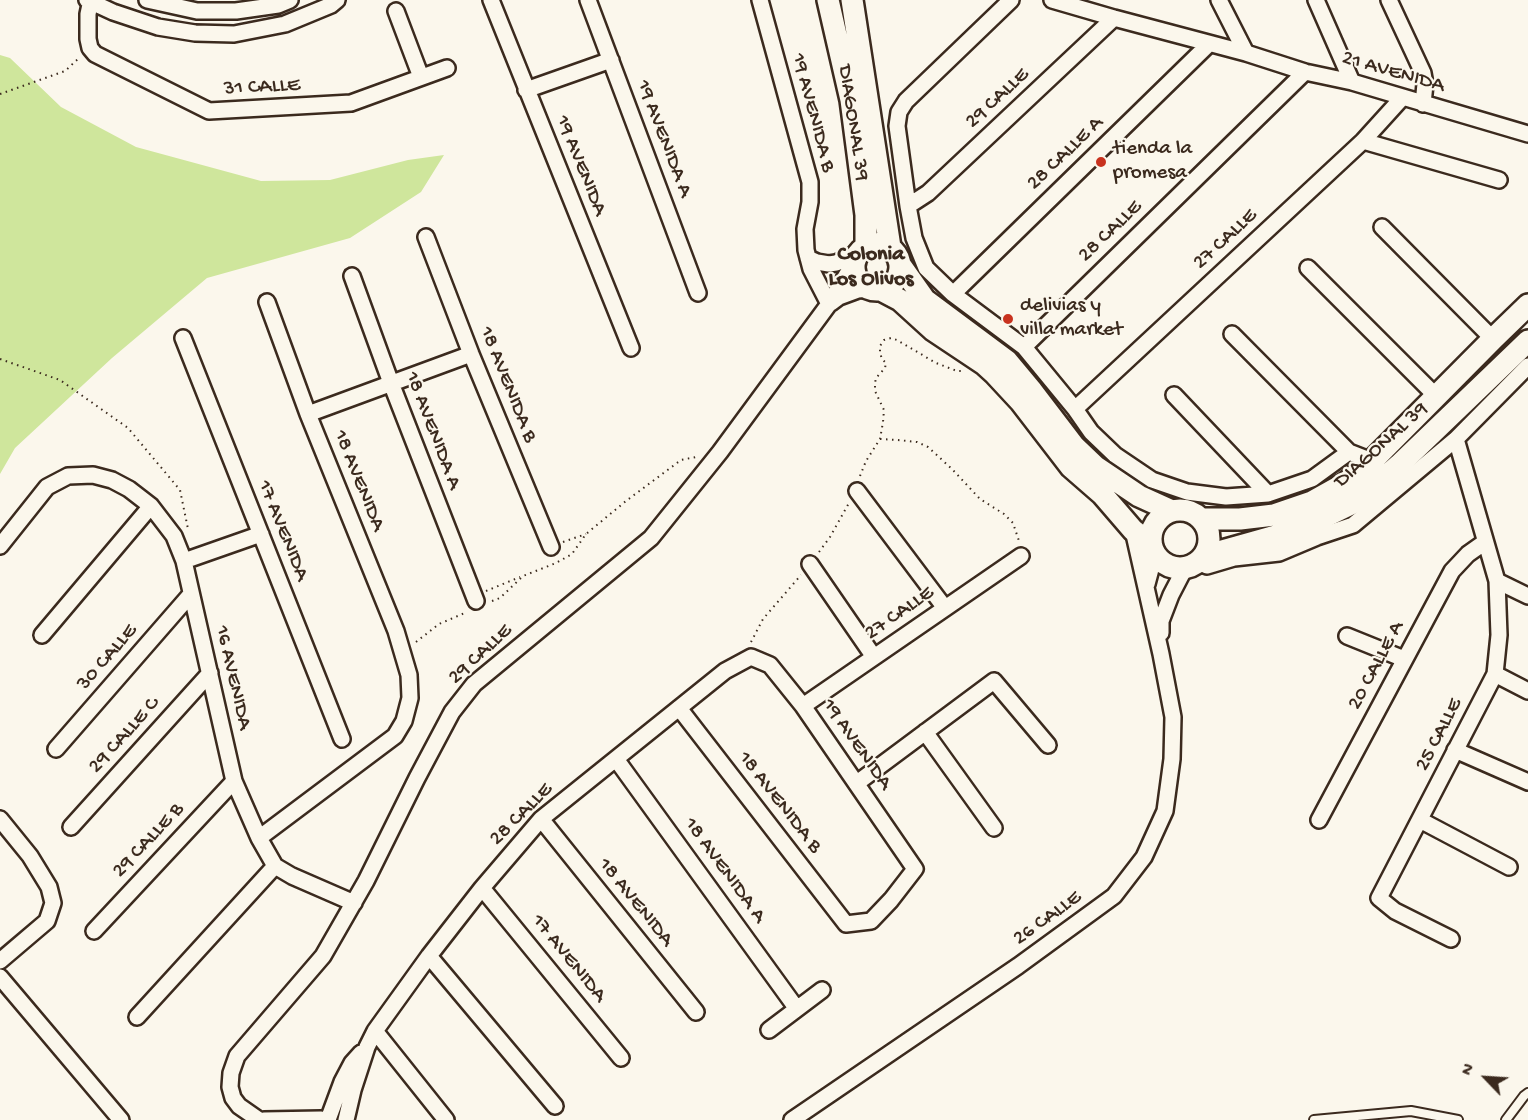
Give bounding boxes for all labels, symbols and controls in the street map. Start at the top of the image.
street label: 21 AVENIDA [1339,46,1447,100]
street label: 19 AVENIDA B [784,51,840,175]
street label: DIAGONAL 39 [830,63,874,183]
street label: 29 CALLE [961,63,1035,135]
street label: 31 CALLE [223,73,301,103]
street label: 19 AVENIDA A [629,77,697,201]
street label: 28 CALLE A [1023,111,1109,197]
street label: 19 AVENIDA [548,112,612,220]
place label: tienda la promesa [1113,137,1192,187]
marker: tienda la promesa [1094,155,1108,169]
street label: 28 CALLE [1074,195,1148,269]
street label: 27 CALLE [1189,204,1263,276]
district label: Colonia Los Olivos [829,243,913,294]
place label: delivias y villa market [1020,294,1122,344]
marker: delivias y villa market [1001,312,1015,326]
street label: 18 AVENIDA B [472,323,542,447]
street label: 18 AVENIDA A [398,368,466,494]
street label: DIAGONAL 39 [1330,397,1434,495]
street label: 18 AVENIDA [326,427,390,535]
street label: 17 AVENIDA [250,477,314,585]
street label: 27 CALLE [861,581,939,647]
street label: 20 CALLE A [1343,617,1411,715]
street label: 29 CALLE [444,619,518,691]
street label: 30 CALLE [72,620,144,696]
street label: 16 AVENIDA [208,623,256,733]
street label: 29 CALLE C [84,693,166,779]
street label: 19 AVENIDA [815,694,897,796]
street label: 25 CALLE [1411,694,1469,776]
street label: 18 AVENIDA B [731,747,827,859]
street label: 28 CALLE [485,778,559,852]
street label: 29 CALLE B [108,798,190,884]
street label: 18 AVENIDA A [677,813,771,929]
street label: 18 AVENIDA [592,854,678,952]
street label: 26 CALLE [1009,886,1087,952]
street label: 17 AVENIDA [525,910,611,1008]
north arrow [1456,1048,1516,1108]
text: N [1458,1061,1480,1079]

